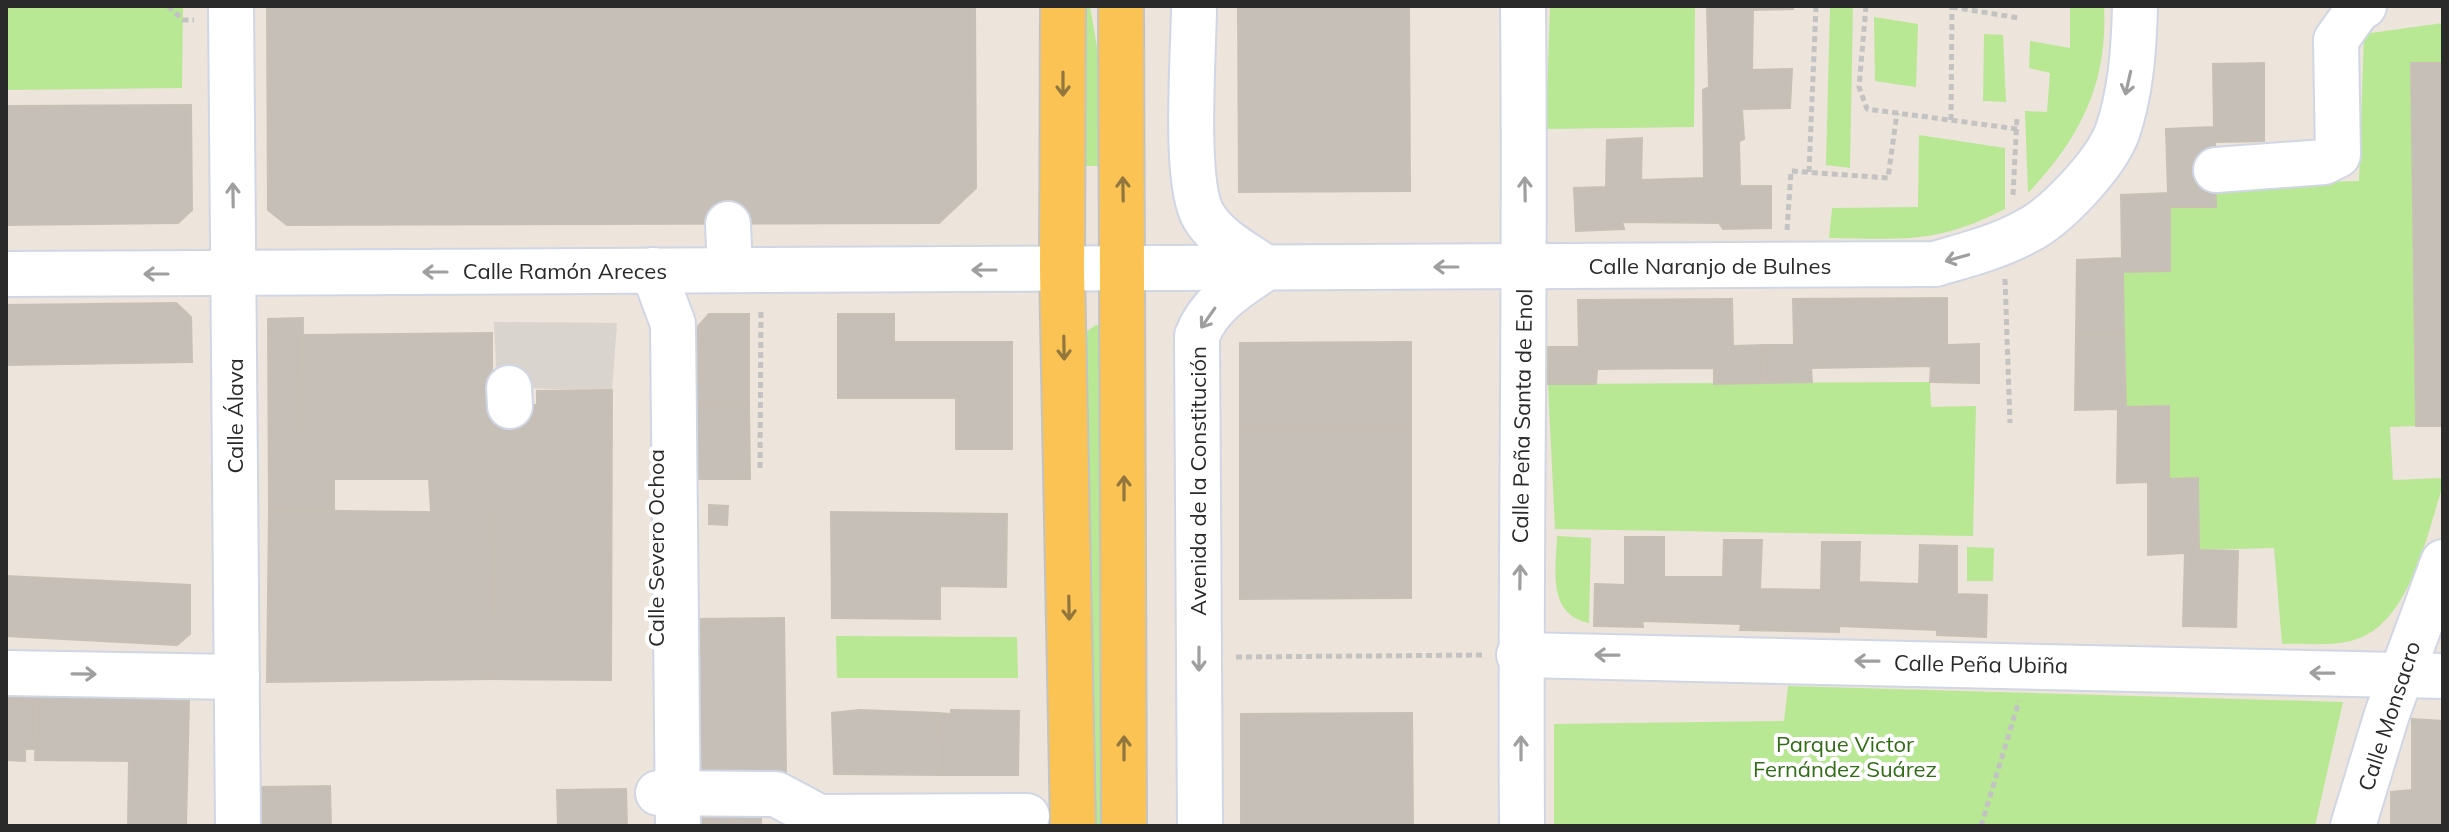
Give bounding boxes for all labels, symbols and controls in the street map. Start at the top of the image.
one-way arrow [1055,70,1071,97]
one-way arrow [2120,70,2135,96]
one-way arrow [1115,176,1130,203]
one-way arrow [1518,176,1533,203]
one-way arrow [225,182,241,209]
one-way arrow [1945,251,1971,266]
street label: Calle Naranjo de Bulnes [1589,252,1831,280]
street label: Calle Ramón Areces [463,257,667,285]
one-way arrow [1433,259,1460,275]
one-way arrow [971,262,998,278]
one-way arrow [422,264,449,280]
one-way arrow [143,266,170,281]
street label: Calle Peña Santa de Enol [1506,288,1538,544]
one-way arrow [1200,307,1217,328]
one-way arrow [1056,334,1072,361]
street label: Avenida de la Constitución [1184,346,1212,616]
street label: Calle Álava [221,358,249,474]
street label: Calle Severo Ochoa [642,449,670,647]
one-way arrow [1116,475,1132,502]
one-way arrow [1512,564,1528,591]
one-way arrow [1061,594,1077,621]
street label: Calle Monsacro [2352,638,2426,794]
one-way arrow [1191,645,1207,672]
one-way arrow [1594,647,1621,663]
street label: Calle Peña Ubiña [1894,648,2068,680]
one-way arrow [1854,654,1881,669]
one-way arrow [2309,665,2336,680]
one-way arrow [70,667,97,682]
park label: Parque Victor Fernández Suárez [1753,730,1937,783]
one-way arrow [1116,735,1132,762]
one-way arrow [1513,735,1529,762]

